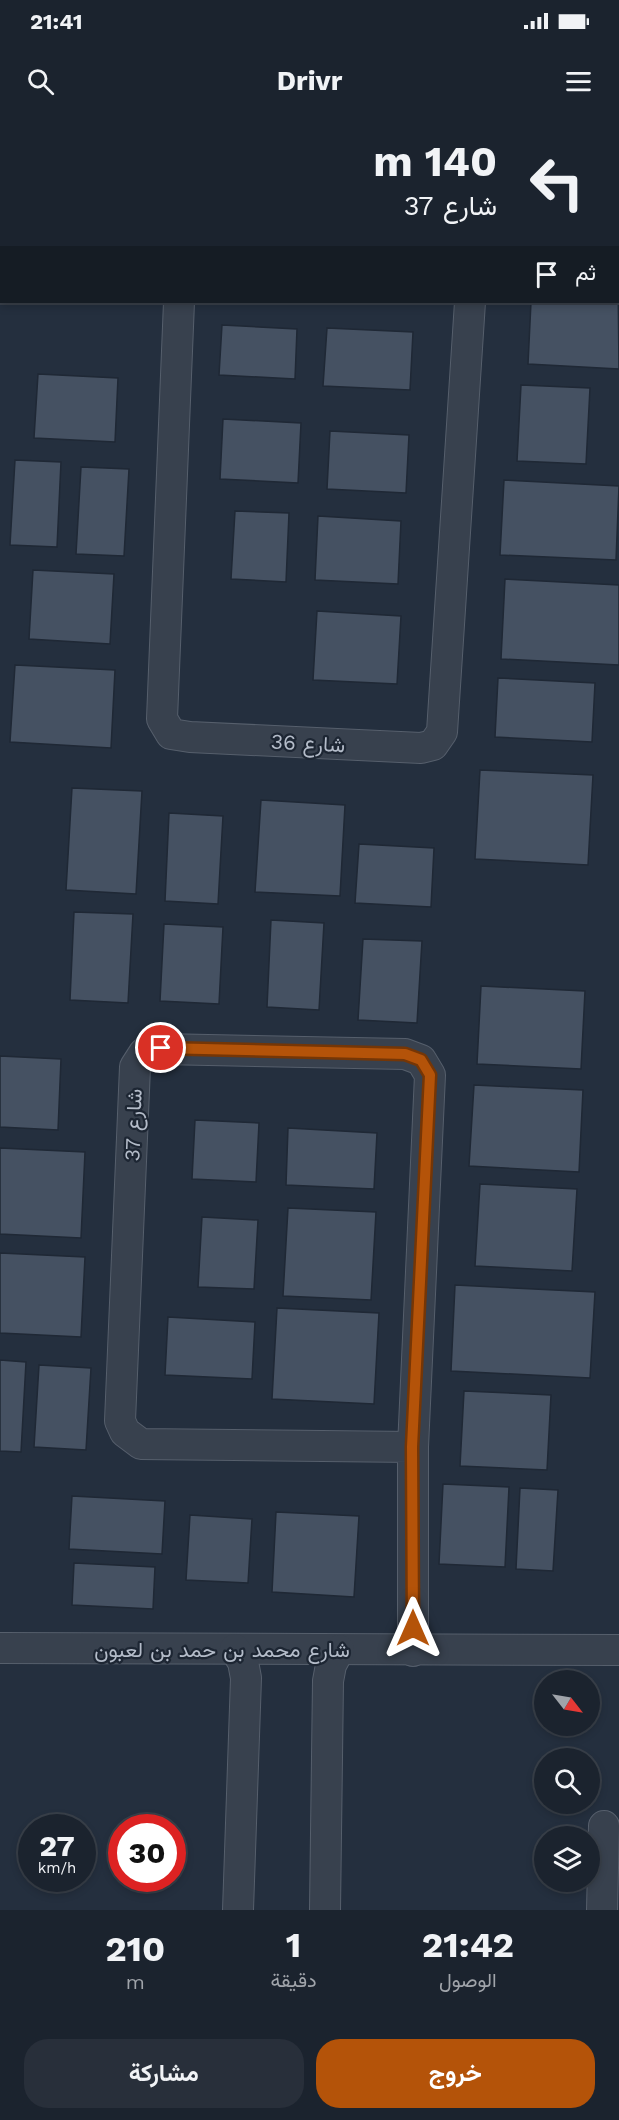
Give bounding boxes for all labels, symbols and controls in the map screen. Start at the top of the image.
text: 21:41 [30,9,82,34]
icon: search [24,65,57,98]
text: Drivr [277,65,342,97]
icon: menu [562,65,595,98]
text: 140 m [373,137,497,186]
icon: left [518,144,596,222]
text: شارع 37 [404,190,497,222]
icon: arrive [530,258,563,291]
text: ثم [575,260,596,285]
street label: شارع 36 [270,729,346,759]
pin [135,1022,186,1073]
icon: arrive [144,1031,177,1064]
street label: شارع 37 [119,1088,149,1162]
position arrow [381,1596,445,1660]
street label: شارع محمد بن حمد بن لعبون [94,1637,350,1664]
north arrow [534,1670,600,1736]
map controls [534,1670,600,1892]
button: search [534,1748,600,1814]
speed limit sign: 30 [108,1814,186,1892]
button: layers [534,1826,600,1892]
text: 27 [39,1828,75,1863]
text: km/h [38,1859,76,1877]
text: 1 [286,1924,301,1966]
text: 21:42 [422,1924,514,1966]
text: 210 [105,1928,165,1970]
text: دقيقة [270,1968,317,1992]
text: الوصول [439,1968,497,1992]
text: m [126,1970,145,1994]
button: مشاركة [24,2039,304,2108]
button: خروج [316,2039,595,2108]

